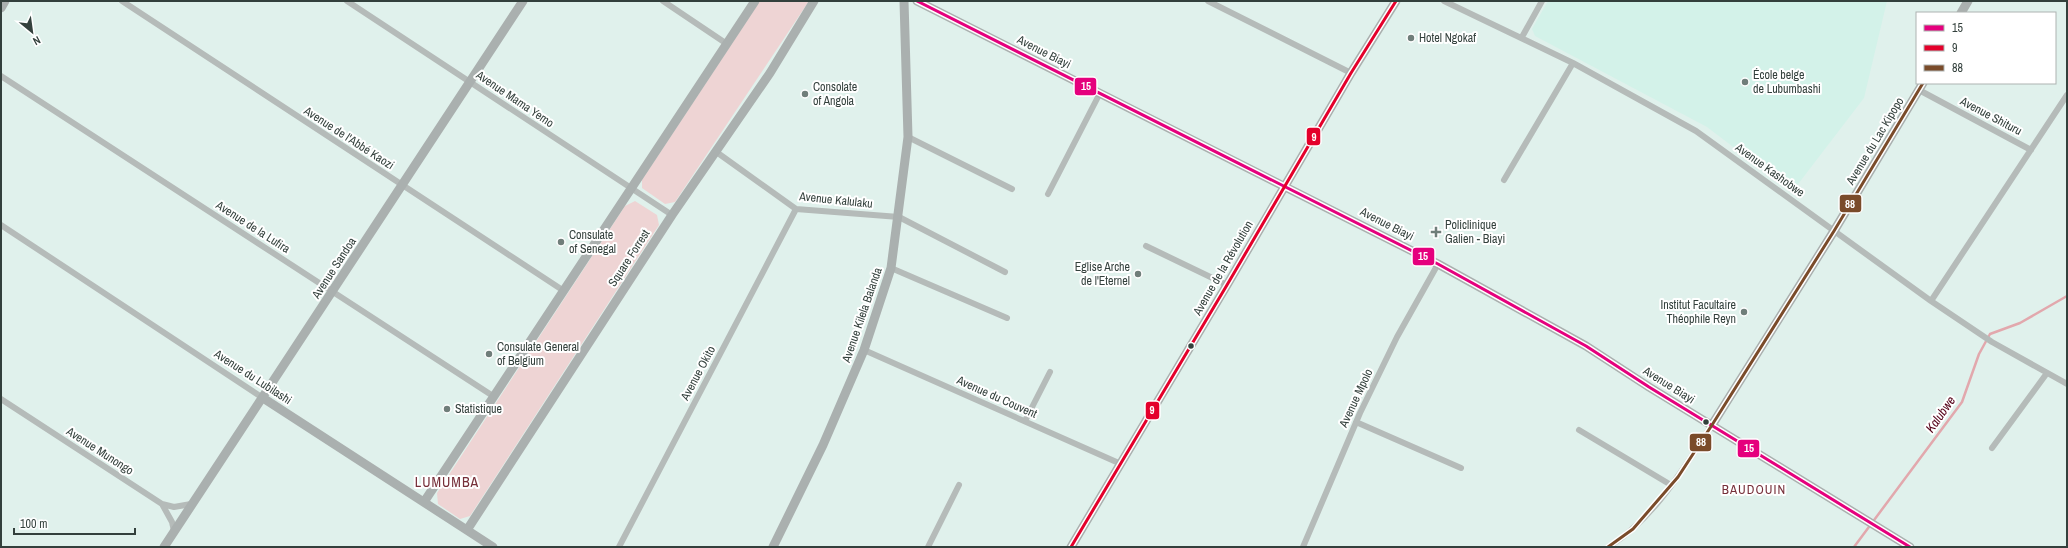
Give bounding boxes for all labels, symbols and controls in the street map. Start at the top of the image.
north arrow [12,12,52,52]
legend [1916,12,2056,84]
text: 15 [1952,20,1963,36]
place label: Hotel Ngokaf [1419,30,1476,46]
street label: Avenue Biayi [1013,31,1074,72]
text: N [31,33,43,48]
marker: Hotel Ngokaf [1406,33,1416,43]
text: 9 [1952,40,1957,56]
text: 88 [1952,60,1963,76]
street label: Avenue Mama Yemo [472,66,557,131]
place label: École belge de Lubumbashi [1753,67,1821,97]
line badge: 15 [1074,77,1097,96]
marker: École belge de Lubumbashi [1740,77,1750,87]
place label: Consolate of Angola [813,79,857,109]
text: 15 [1081,79,1091,93]
marker: Consolate of Angola [800,89,810,99]
street label: Avenue Shituru [1956,93,2025,139]
street label: Avenue du Lac Kipopo [1842,94,1907,189]
street label: Avenue de l'Abbé Kaozi [300,102,397,173]
line badge: 9 [1306,127,1321,146]
text: 9 [1311,130,1317,144]
street label: Avenue Kashobwe [1731,139,1808,201]
street label: Avenue Kalulaku [798,188,873,212]
line badge: 88 [1839,194,1862,213]
street label: Avenue de la Lufira [212,197,294,257]
text: 88 [1845,197,1855,211]
street label: Avenue Biayi [1356,203,1417,244]
place label: Policlinique Galien - Biayi [1445,217,1505,247]
street label: Avenue de la Révolution [1189,218,1257,319]
street label: Square Forrest [605,226,654,290]
marker: Policlinique Galien - Biayi [1430,226,1442,238]
place label: Consulate of Senegal [569,227,616,257]
street label: Avenue Sandoa [308,234,360,302]
marker: Consulate of Senegal [556,237,566,247]
line badge: 15 [1412,247,1435,266]
text: 15 [1418,249,1428,263]
place label: Eglise Arche de l'Eternel [1075,259,1130,289]
street label: Avenue Kilela Balanda [838,265,886,366]
marker: Eglise Arche de l'Eternel [1133,269,1143,279]
place label: Institut Facultaire Théophile Reyn [1660,297,1736,327]
marker: Institut Facultaire Théophile Reyn [1739,307,1749,317]
place label: Consulate General of Belgium [497,339,579,369]
unlabelled marker [1186,341,1196,351]
street label: Avenue Okito [677,343,719,404]
street label: Avenue du Lubilashi [210,345,295,408]
marker: Consulate General of Belgium [484,349,494,359]
street label: Avenue Biayi [1639,362,1698,407]
street label: Avenue Mpolo [1335,366,1377,431]
street label: Avenue du Couvent [953,372,1040,422]
water label: Kalubwe [1922,393,1959,436]
place label: Statistique [455,401,502,417]
line badge: 9 [1145,401,1160,420]
text: 9 [1149,403,1155,417]
marker: Statistique [442,404,452,414]
unlabelled marker [1701,417,1711,427]
street label: Avenue Munongo [63,423,137,479]
line badge: 88 [1689,433,1712,452]
text: 88 [1696,435,1706,449]
line badge: 15 [1737,439,1760,458]
text: 15 [1744,441,1754,455]
district label: LUMUMBA [415,473,479,491]
district label: BAUDOUIN [1722,481,1786,498]
scale bar [14,510,135,536]
text: 100 m [20,516,47,532]

